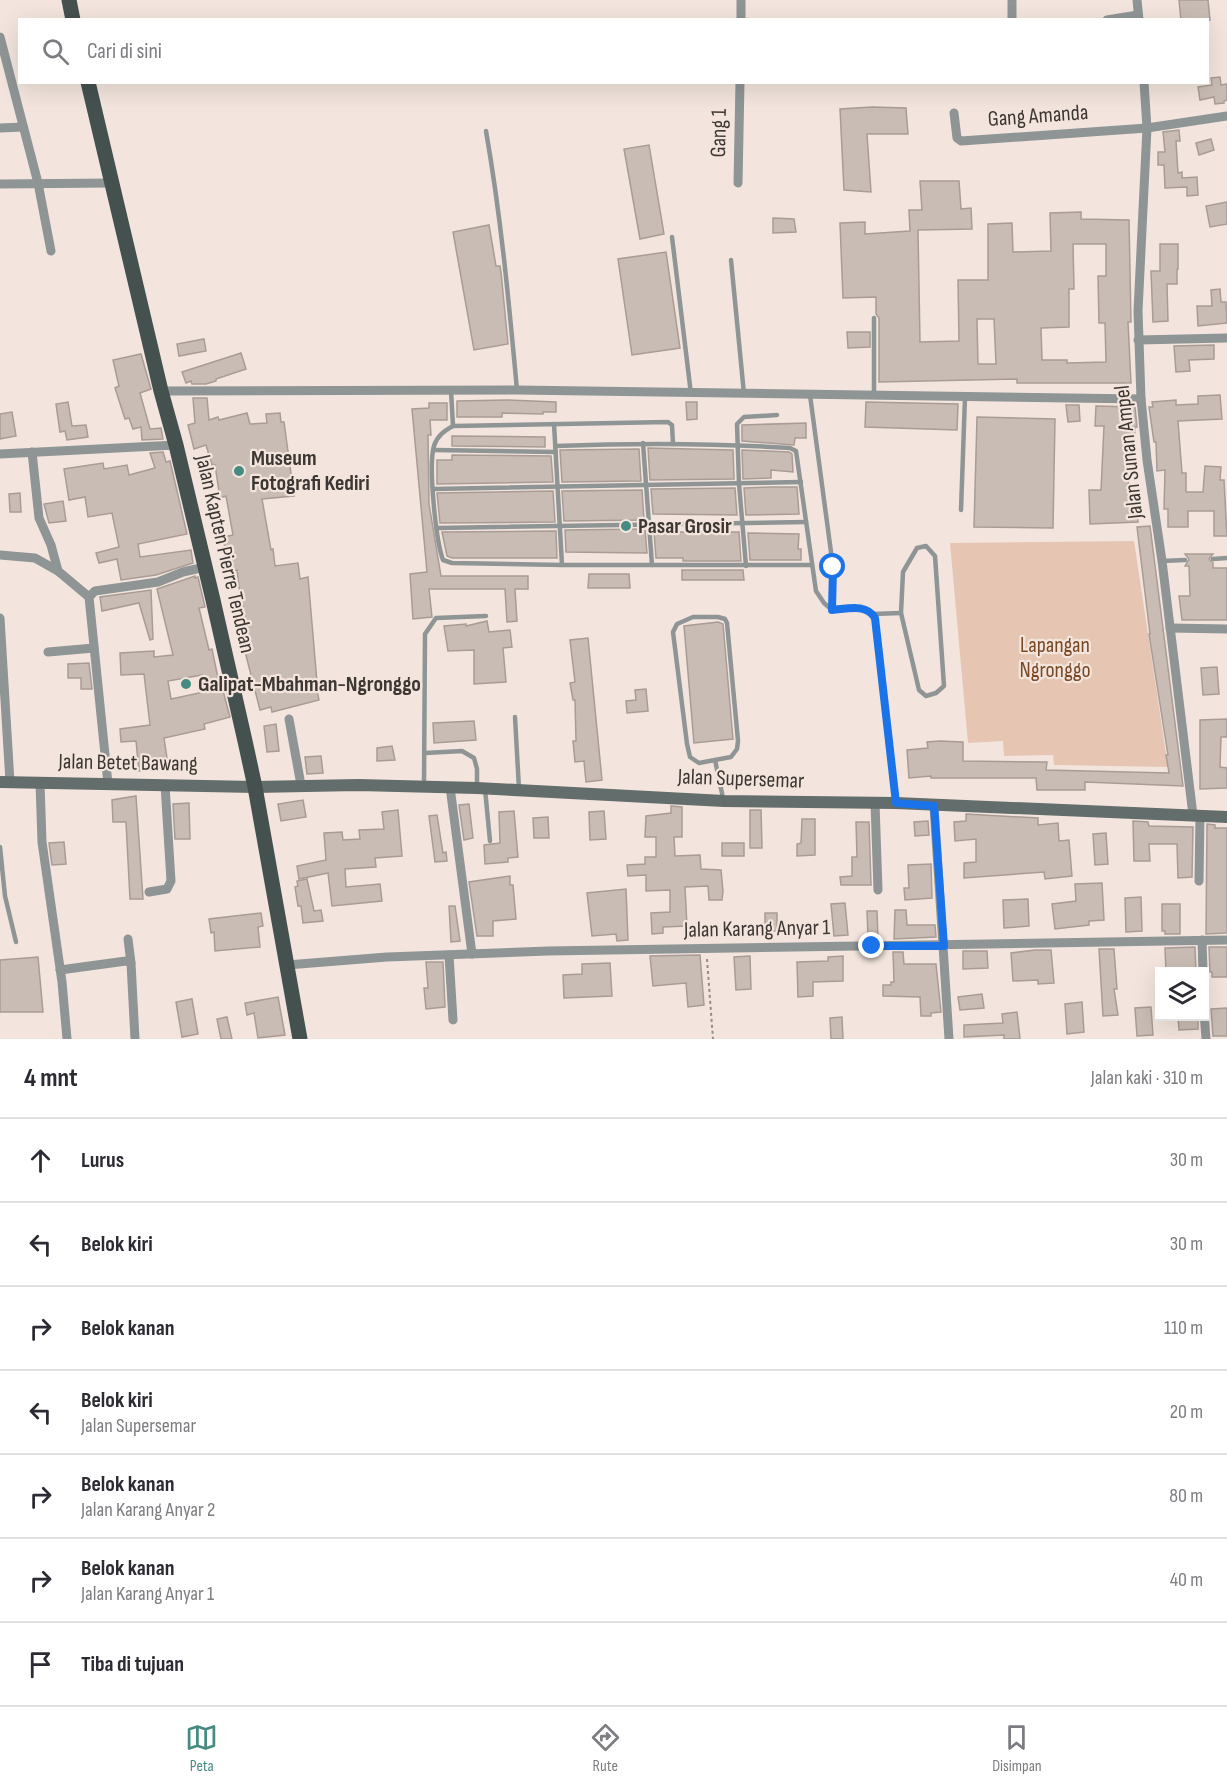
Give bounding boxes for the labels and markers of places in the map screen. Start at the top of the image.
place label: Museum Fotografi Kediri [251,445,370,497]
marker: Museum Fotografi Kediri [232,464,246,478]
place label: Pasar Grosir [638,513,732,540]
marker: Pasar Grosir [619,519,633,533]
place label: Galipat-Mbahman-Ngronggo [198,671,421,698]
marker: Galipat-Mbahman-Ngronggo [179,677,193,691]

